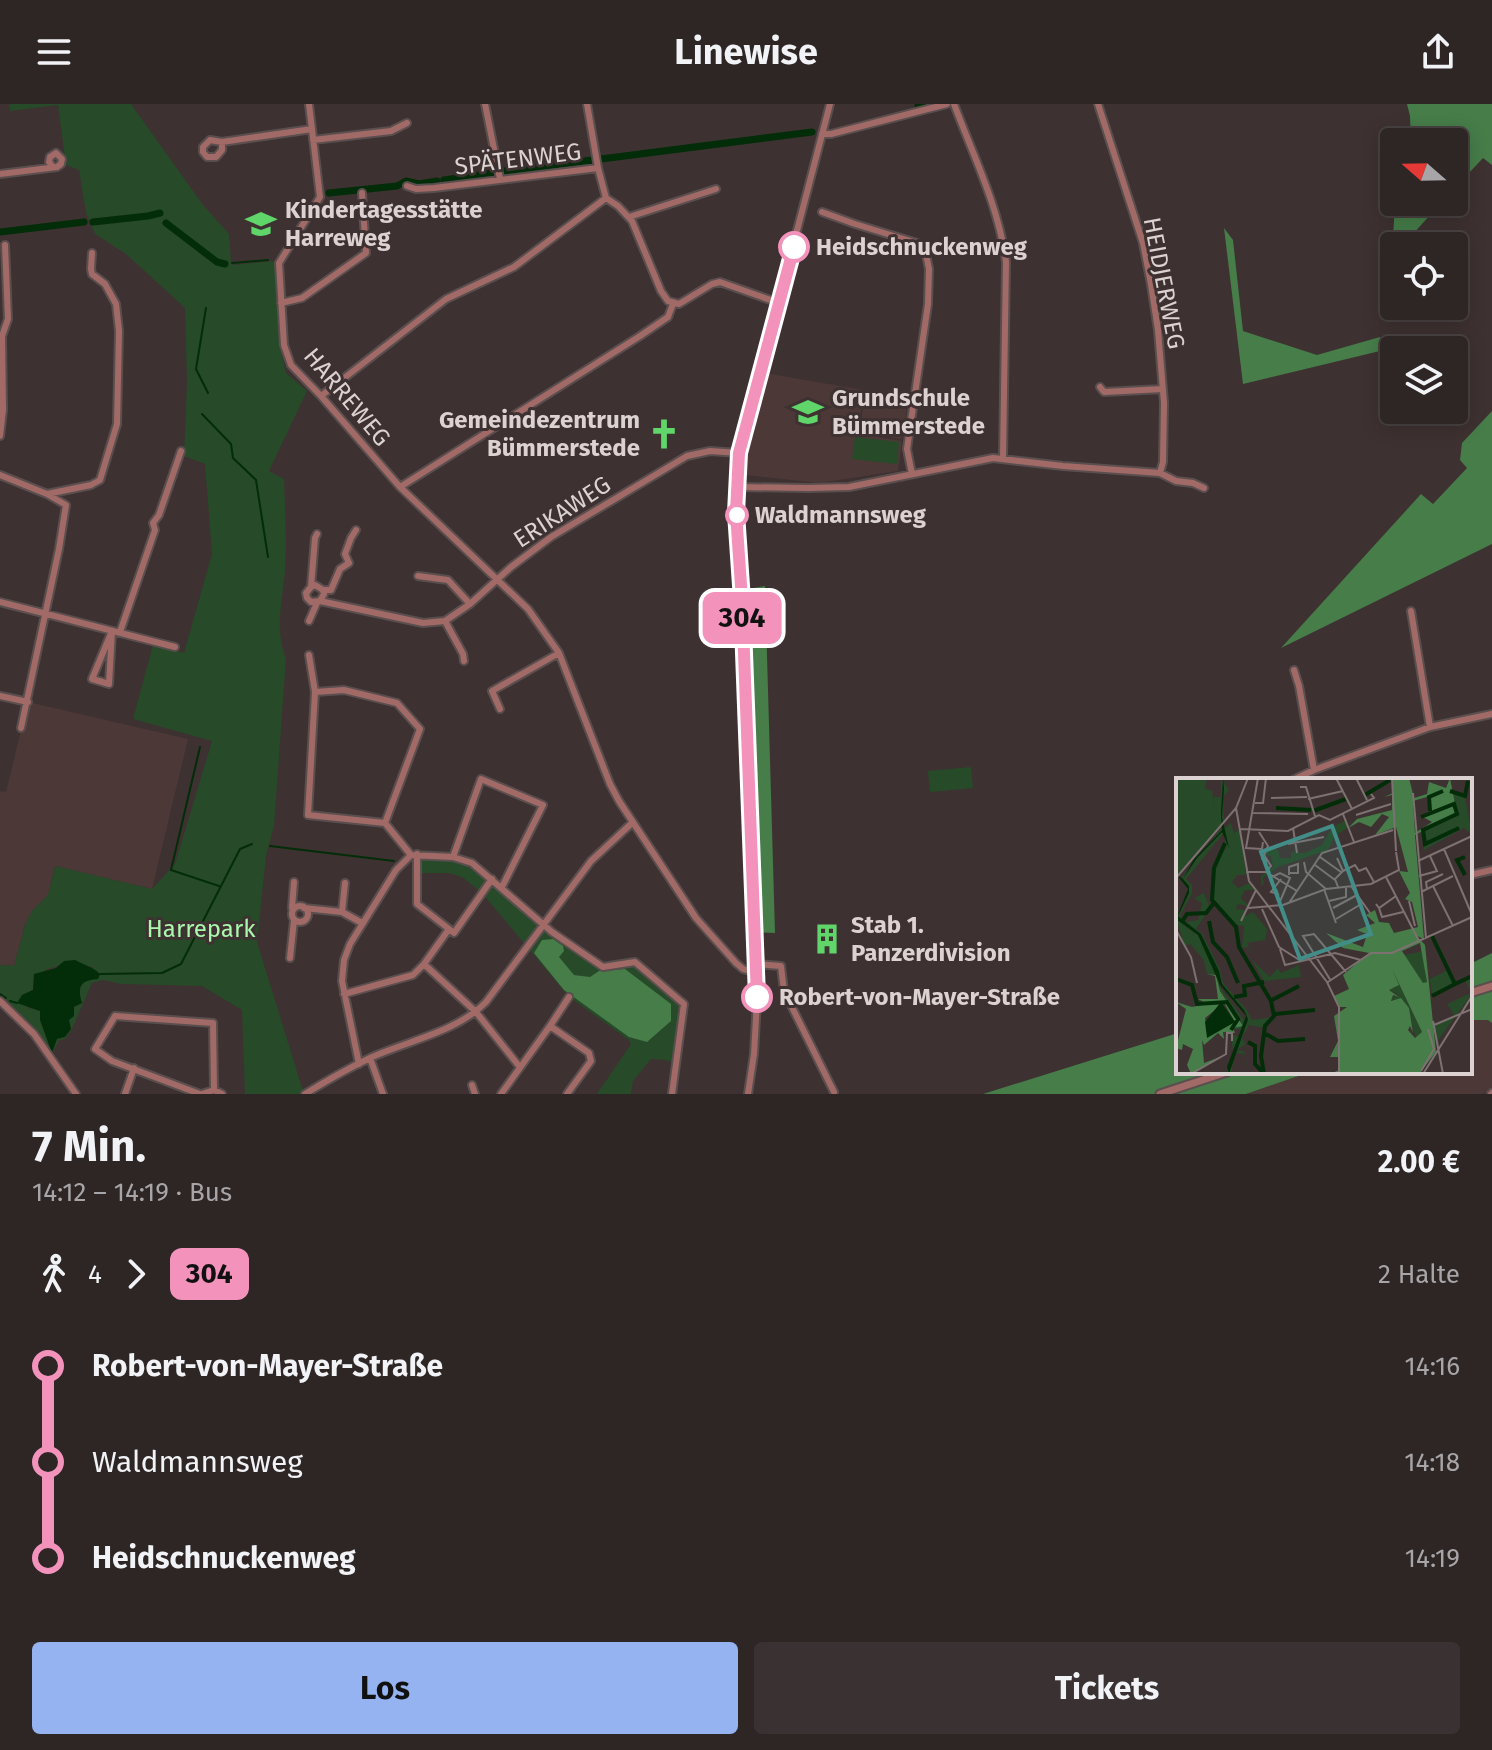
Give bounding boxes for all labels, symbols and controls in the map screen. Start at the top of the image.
icon: menu [32,30,76,74]
text: Linewise [674,30,818,74]
icon: share [1416,30,1460,74]
north arrow [1380,128,1468,216]
map controls [1380,128,1468,424]
street label: SPÄTENWEG [453,137,583,181]
place label: Kindertagesstätte Harreweg [285,196,482,252]
school or university icon: Kindertagesstätte Harreweg [244,207,278,241]
street label: HEIDJERWEG [1138,215,1190,351]
marker: Heidschnuckenweg [779,232,809,262]
button: locate [1380,232,1468,320]
place label: Heidschnuckenweg [816,233,1028,261]
button: layers [1380,336,1468,424]
street label: HARREWEG [298,342,396,452]
place label: Grundschule Bümmerstede [832,384,985,440]
school or university icon: Grundschule Bümmerstede [791,395,825,429]
place label: Gemeindezentrum Bümmerstede [439,406,640,462]
church icon: Gemeindezentrum Bümmerstede [647,417,681,451]
street label: ERIKAWEG [508,470,616,554]
place label: Waldmannsweg [755,501,927,529]
marker: Waldmannsweg [726,504,748,526]
line badge: 304 [696,592,788,644]
text: 304 [719,601,765,634]
inset map [1176,778,1472,1074]
place label: Stab 1. Panzerdivision [851,911,1011,967]
park label: Harrepark [147,915,256,943]
building icon: Stab 1. Panzerdivision [810,922,844,956]
marker: Robert-von-Mayer-Straße [742,982,772,1012]
place label: Robert-von-Mayer-Straße [779,983,1060,1011]
text: 7 Min. [32,1120,146,1173]
text: 2.00 € [1378,1144,1460,1180]
text: 14:12 – 14:19 · Bus [32,1177,232,1208]
icon: walk [32,1252,76,1296]
icon: forward [114,1252,158,1296]
text: 304 [186,1257,233,1290]
text: 4 [88,1259,102,1290]
text: 2 Halte [1378,1259,1460,1290]
text: Robert-von-Mayer-Straße [92,1348,443,1384]
text: 14:16 [1405,1351,1460,1382]
text: Waldmannsweg [92,1444,303,1480]
text: 14:18 [1404,1447,1460,1478]
text: Heidschnuckenweg [92,1540,356,1576]
text: 14:19 [1405,1543,1460,1574]
button: Los [32,1642,738,1734]
button: Tickets [754,1642,1460,1734]

